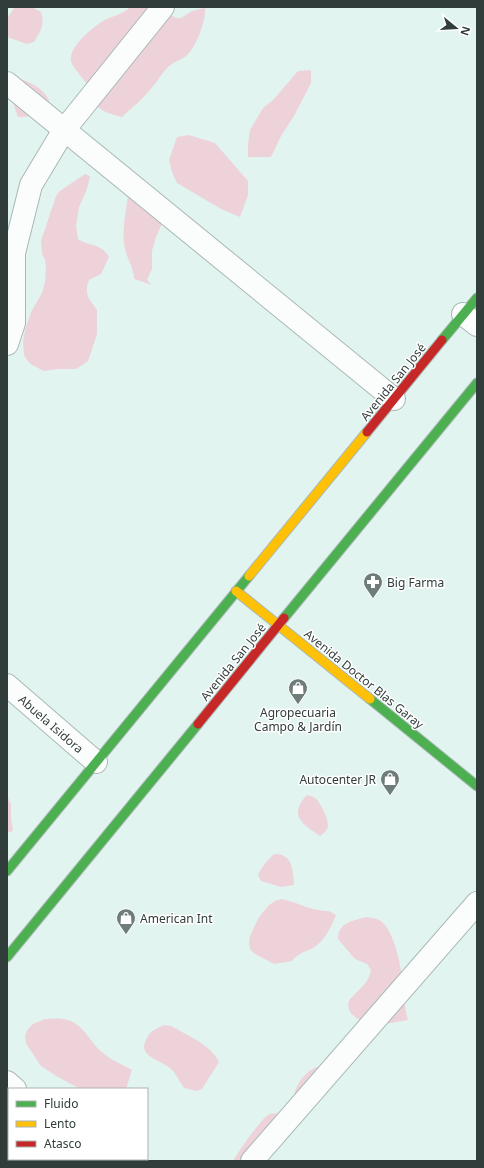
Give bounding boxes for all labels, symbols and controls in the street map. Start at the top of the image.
north arrow [436,8,476,48]
text: N [457,25,475,38]
street label: Avenida San José [356,339,430,424]
pharmacy icon: Big Farma [362,571,384,599]
place label: Big Farma [387,574,444,591]
street label: Avenida San José [196,619,270,704]
street label: Avenida Doctor Blas Garay [301,625,428,733]
shop icon: Agropecuaria Campo & Jardín [287,677,309,705]
street label: Abuela Isidora [15,691,87,757]
place label: Agropecuaria Campo & Jardín [254,704,342,735]
shop icon: Autocenter JR [379,768,401,796]
place label: Autocenter JR [299,771,377,788]
shop icon: American Int [115,907,137,935]
place label: American Int [140,910,213,927]
legend [8,1088,148,1160]
text: Fluido [44,1095,78,1112]
text: Lento [44,1115,76,1132]
text: Atasco [44,1135,82,1152]

